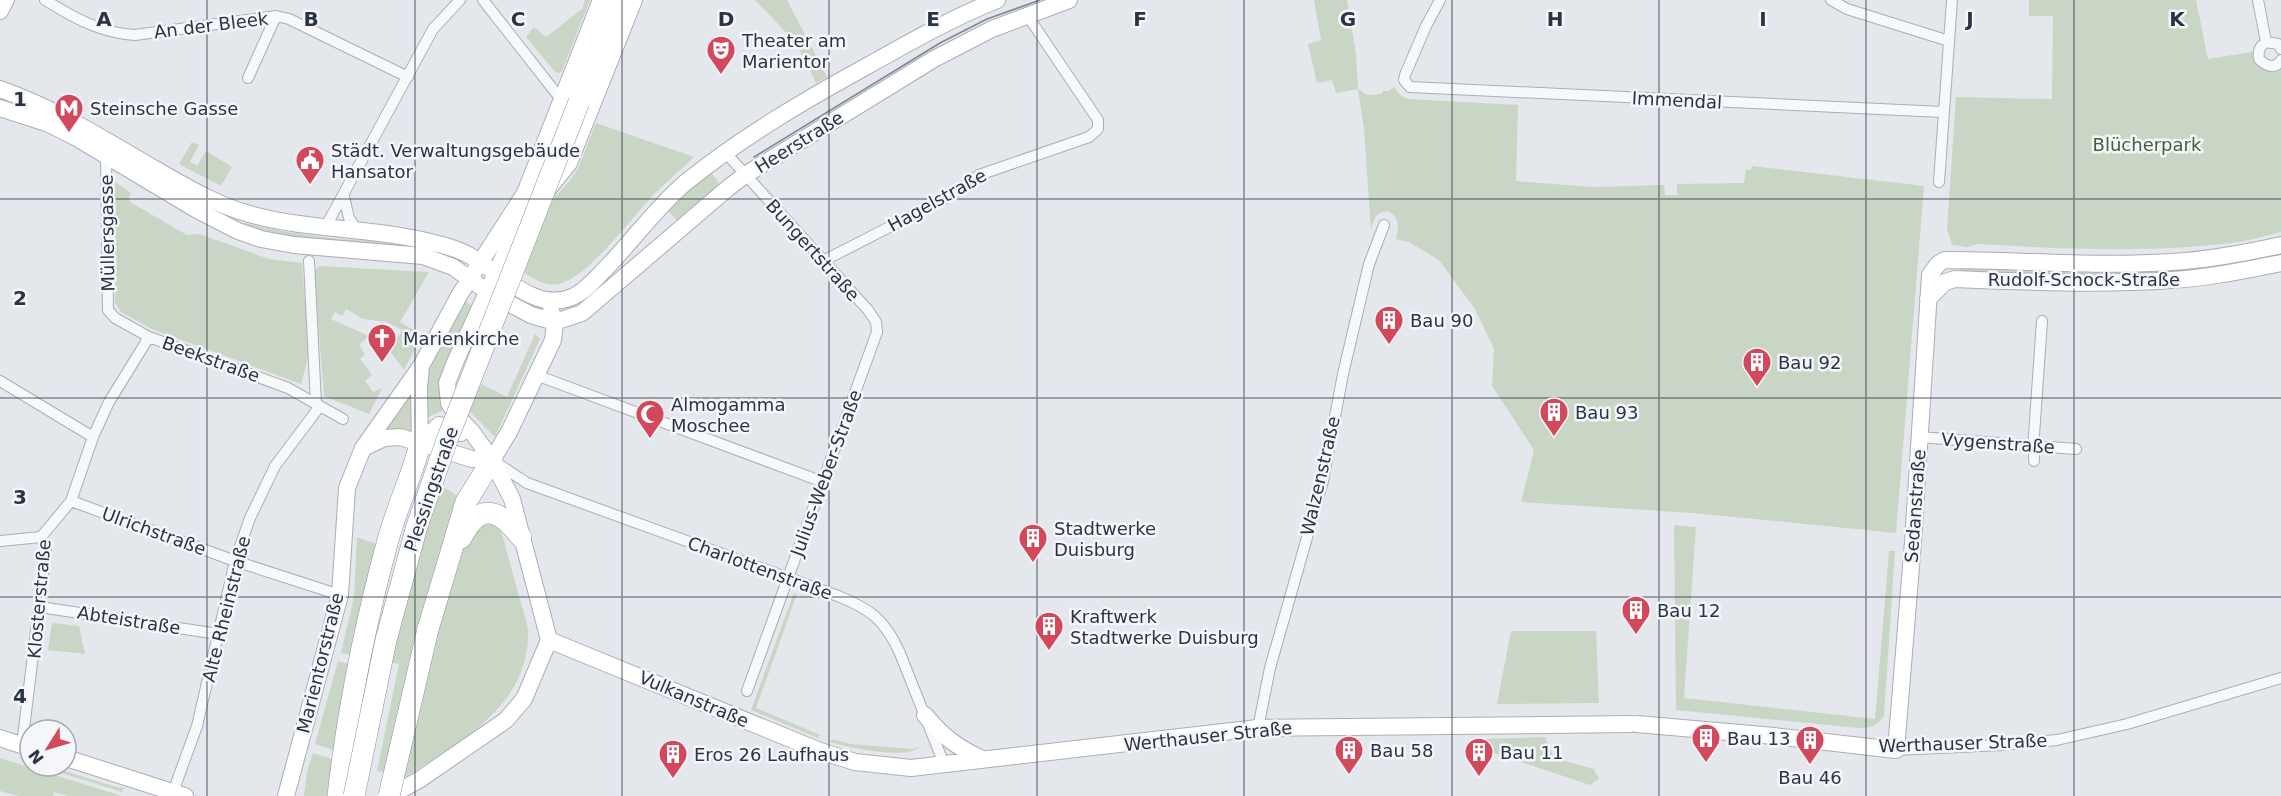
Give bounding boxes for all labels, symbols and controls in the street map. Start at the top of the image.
text: A [96,7,112,31]
text: B [303,7,319,31]
text: C [511,7,525,31]
text: D [718,7,734,31]
text: E [926,7,940,31]
text: F [1133,7,1147,31]
text: G [1340,7,1356,31]
text: H [1547,7,1563,31]
text: I [1759,7,1767,31]
text: J [1964,7,1974,31]
text: K [2169,7,2186,31]
street label: An der Bleek [153,8,270,42]
place label: Theater am Marientor [741,30,846,72]
theatre icon: Theater am Marientor [705,34,737,76]
text: 1 [13,87,27,111]
street label: Immendal [1631,87,1723,113]
metro station icon: Steinsche Gasse [53,92,85,134]
place label: Steinsche Gasse [90,98,238,119]
street label: Heerstraße [751,107,847,177]
park label: Blücherpark [2093,134,2202,155]
place label: Städt. Verwaltungsgebäude Hansator [331,140,580,182]
public building icon: Städt. Verwaltungsgebäude Hansator [294,144,326,186]
street label: Hagelstraße [884,164,990,236]
street label: Müllersgasse [95,174,119,292]
street label: Bungertstraße [762,195,864,305]
street label: Rudolf-Schock-Straße [1988,269,2180,290]
text: 2 [13,286,27,310]
building icon: Bau 90 [1373,304,1405,346]
place label: Bau 90 [1410,310,1473,331]
church icon: Marienkirche [366,322,398,364]
place label: Marienkirche [403,328,519,349]
street label: Beekstraße [159,332,263,386]
building icon: Bau 92 [1741,346,1773,388]
place label: Bau 92 [1778,352,1841,373]
street label: Julius-Weber-Straße [786,387,866,560]
place label: Almogamma Moschee [671,394,785,436]
building icon: Bau 93 [1538,396,1570,438]
mosque icon: Almogamma Moschee [634,398,666,440]
place label: Bau 93 [1575,402,1638,423]
street label: Walzenstraße [1296,414,1344,538]
street label: Plessingstraße [400,424,462,554]
street label: Vygenstraße [1941,429,2055,457]
street label: Sedanstraße [1901,449,1929,563]
text: 3 [13,485,27,509]
street label: Ulrichstraße [99,502,209,560]
place label: Stadtwerke Duisburg [1054,518,1156,560]
building icon: Stadtwerke Duisburg [1017,522,1049,564]
street label: Charlottenstraße [685,532,835,604]
street label: Alte Rheinstraße [198,534,254,684]
street label: Klosterstraße [23,538,55,660]
street label: Marientorstraße [292,590,348,736]
building icon: Bau 12 [1620,594,1652,636]
place label: Bau 12 [1657,600,1720,621]
street label: Abteistraße [76,601,182,639]
place label: Kraftwerk Stadtwerke Duisburg [1070,606,1259,648]
building icon: Kraftwerk Stadtwerke Duisburg [1033,610,1065,652]
street label: Vulkanstraße [636,666,752,732]
text: 4 [13,684,27,708]
street label: Werthauser Straße [1123,717,1293,755]
north arrow [18,718,78,778]
building icon: Bau 13 [1690,722,1722,764]
building icon: Bau 46 [1794,724,1826,766]
place label: Bau 13 [1727,728,1790,749]
street label: Werthauser Straße [1878,730,2048,756]
building icon: Bau 58 [1333,734,1365,776]
building icon: Bau 11 [1463,736,1495,778]
building icon: Eros 26 Laufhaus [657,738,689,780]
place label: Bau 58 [1370,740,1433,761]
place label: Bau 11 [1500,742,1563,763]
place label: Eros 26 Laufhaus [694,744,849,765]
text: N [25,746,48,768]
place label: Bau 46 [1778,767,1842,788]

